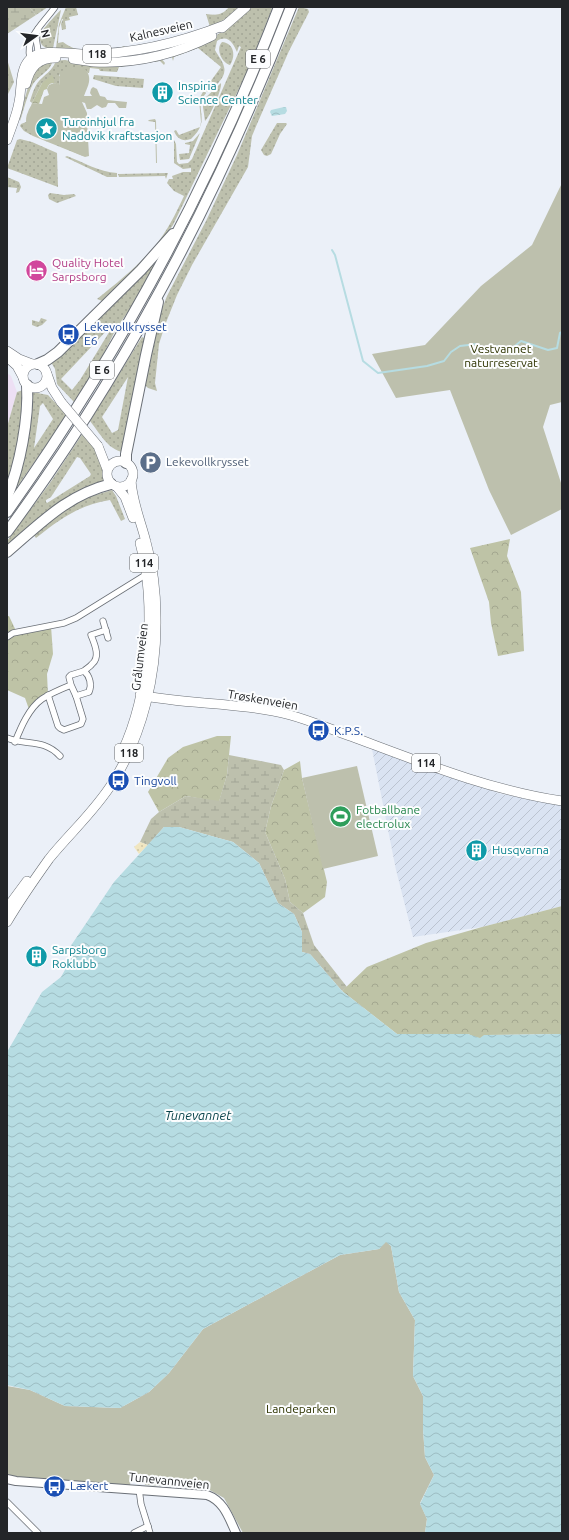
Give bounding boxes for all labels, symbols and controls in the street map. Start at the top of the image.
north arrow [16,16,56,56]
street label: Kalnesveien [128,17,194,44]
text: N [39,28,53,39]
road number: 118 [83,45,111,63]
road number: E 6 [246,50,270,68]
place label: Inspiria Science Center [178,79,258,106]
building icon: Inspiria Science Center [149,80,175,106]
place label: Turoinhjul fra Naddvik kraftstasjon [62,115,172,142]
place icon: Turoinhjul fra Naddvik kraftstasjon [33,116,59,142]
place label: Quality Hotel Sarpsborg [52,256,124,283]
hotel icon: Quality Hotel Sarpsborg [23,257,49,283]
place label: Lekevollkrysset E6 [84,320,167,347]
bus stop icon: Lekevollkrysset E6 [55,321,81,347]
park label: Vestvannet naturreservat [464,342,538,369]
road number: E 6 [90,361,114,379]
parking icon: Lekevollkrysset [138,449,164,475]
place label: Lekevollkrysset [166,455,249,468]
road number: 114 [130,554,158,572]
street label: Grålumveien [129,622,150,691]
street label: Trøskenveien [227,687,299,712]
bus stop icon: K.P.S. [306,718,332,744]
place label: K.P.S. [334,724,363,737]
road number: 118 [115,744,143,762]
road number: 114 [412,754,440,772]
bus stop icon: Tingvoll [106,768,132,794]
place label: Tingvoll [134,774,177,787]
place label: Fotballbane electrolux [356,803,420,830]
sports icon: Fotballbane electrolux [327,804,353,830]
building icon: Husqvarna [464,837,490,863]
place label: Husqvarna [492,843,549,856]
place label: Sarpsborg Roklubb [52,943,107,970]
building icon: Sarpsborg Roklubb [23,944,49,970]
water label: Tunevannet [165,1108,232,1122]
park label: Landeparken [266,1402,336,1415]
street label: Tunevannveien [128,1470,210,1491]
bus stop icon: Lækert [42,1473,68,1499]
place label: Lækert [70,1479,108,1492]

